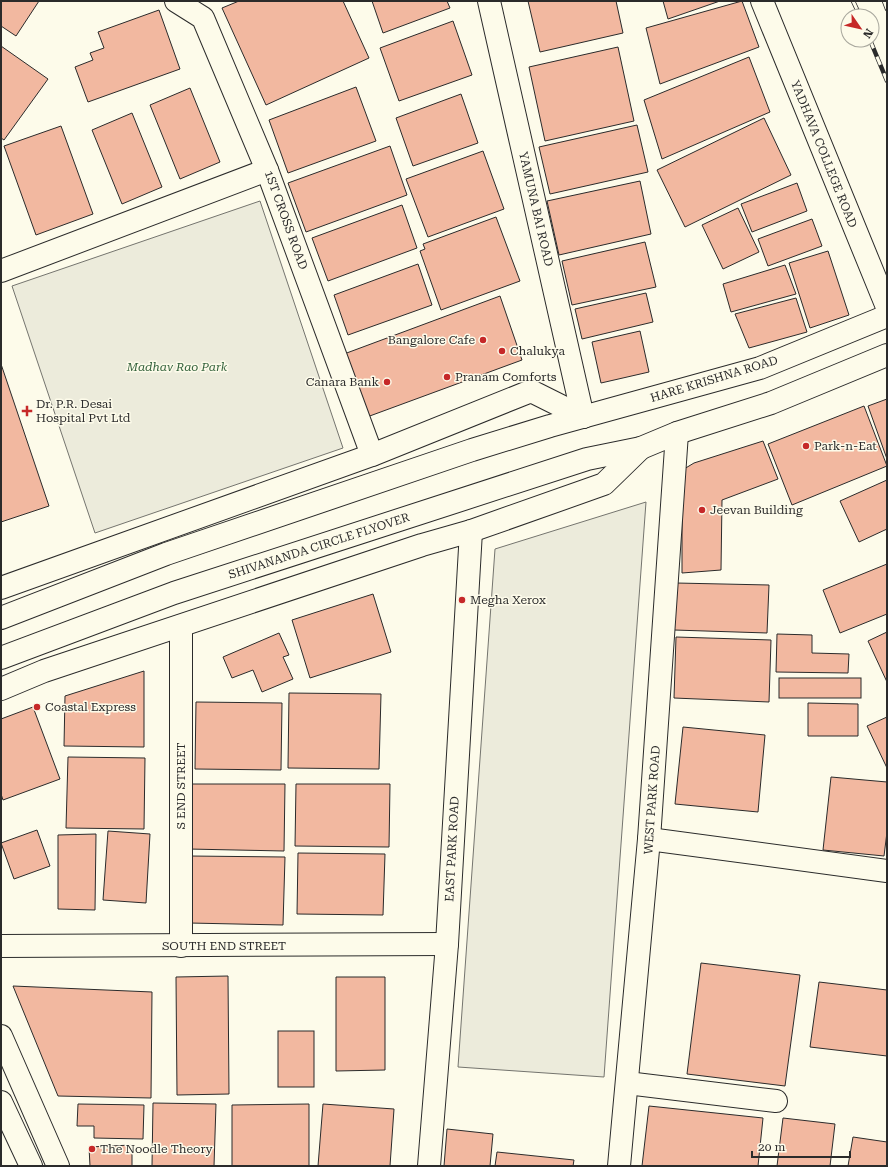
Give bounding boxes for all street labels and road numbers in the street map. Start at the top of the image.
street label: YADHAVA COLLEGE ROAD [788,78,860,230]
street label: YAMUNA BAI ROAD [516,150,556,268]
street label: 1ST CROSS ROAD [262,169,310,271]
street label: HARE KRISHNA ROAD [649,353,779,405]
street label: SHIVANANDA CIRCLE FLYOVER [227,510,412,582]
street label: S END STREET [174,742,188,830]
street label: WEST PARK ROAD [641,745,663,855]
street label: EAST PARK ROAD [442,796,462,902]
street label: SOUTH END STREET [162,939,286,953]

